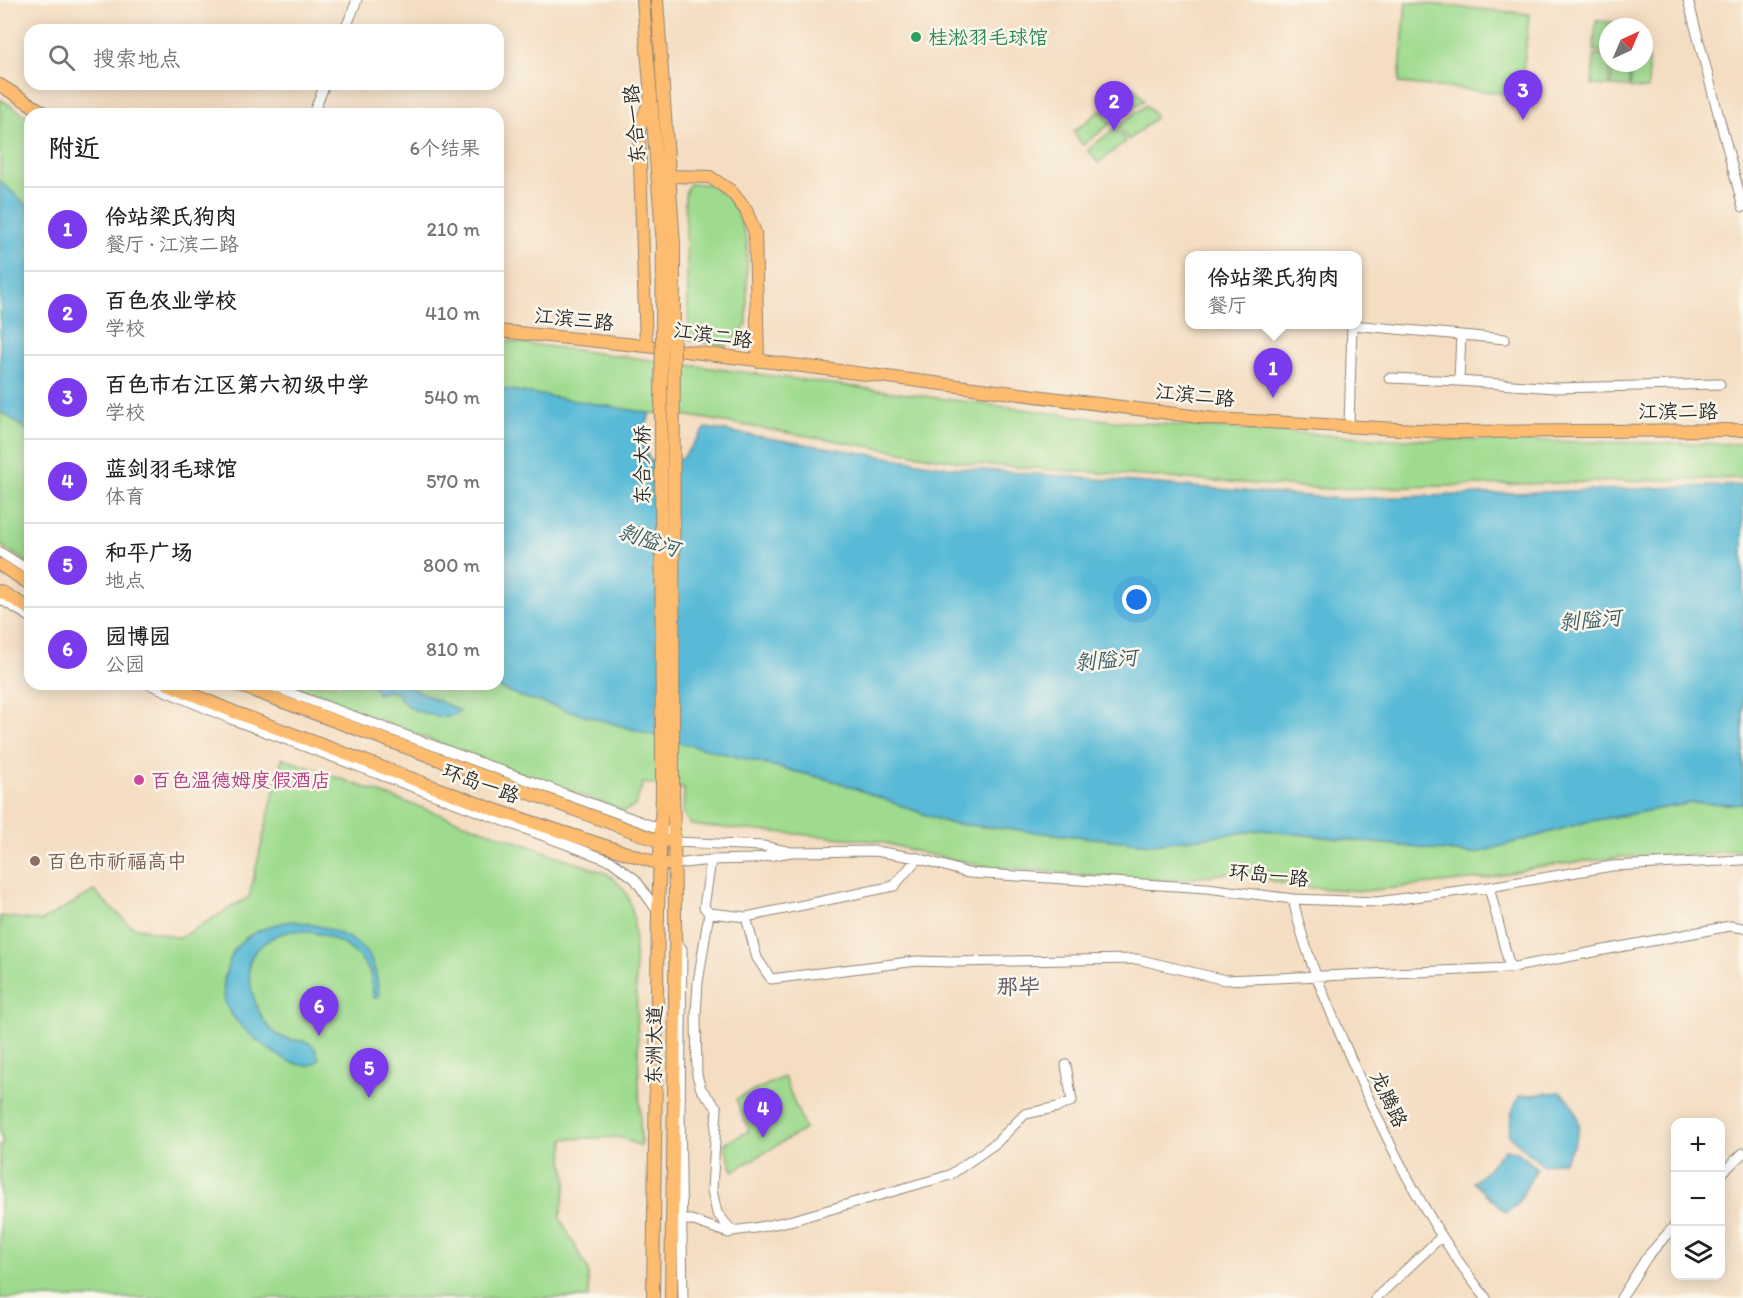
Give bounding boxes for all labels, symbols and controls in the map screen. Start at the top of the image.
north arrow [1599,18,1653,72]
search box [24,24,504,90]
place label: 桂淞羽毛球馆 [928,25,1048,49]
marker: 桂淞羽毛球馆 [909,30,923,44]
icon: search [45,41,78,74]
text: 搜索地点 [93,45,181,72]
pin: 3 [1504,70,1543,120]
street label: 东合一路 [618,82,649,165]
pin: 2 [1094,82,1134,131]
text: 附近 [48,132,100,164]
text: 6个结果 [409,136,480,160]
text: 伶站梁氏狗肉 [105,203,237,230]
text: 1 [63,217,72,241]
text: 210 m [427,217,480,241]
text: 餐厅 · 江滨二路 [105,232,239,256]
popup [1185,251,1362,329]
text: 伶站梁氏狗肉 [1207,264,1340,291]
text: 百色农业学校 [105,287,237,314]
text: 餐厅 [1207,293,1247,317]
text: 2 [62,301,73,325]
text: 410 m [425,301,480,325]
street label: 江滨三路 [533,303,616,335]
text: 学校 [105,316,145,340]
street label: 江滨二路 [672,318,755,353]
pin: 1 [1254,348,1292,398]
text: 百色市右江区第六初级中学 [105,371,369,398]
street label: 江滨二路 [1154,379,1237,411]
text: 3 [62,385,73,409]
text: 540 m [424,385,480,409]
street label: 江滨二路 [1638,399,1719,423]
text: 学校 [105,400,145,424]
street label: 东合大桥 [630,425,654,505]
text: 蓝剑羽毛球馆 [105,455,237,482]
text: 4 [61,469,74,493]
text: 570 m [426,469,480,493]
text: 体育 [105,484,145,508]
water label: 剥隘河 [615,518,686,562]
text: 和平广场 [105,539,193,566]
text: 5 [62,553,73,577]
text: 800 m [423,553,480,577]
text: 地点 [105,568,145,592]
your location [1122,585,1151,614]
water label: 剥隘河 [1557,604,1625,635]
text: 园博园 [105,623,171,650]
text: 6 [62,637,73,661]
text: 810 m [426,637,480,661]
water label: 剥隘河 [1073,644,1141,675]
text: 公园 [105,652,145,676]
street label: 环岛一路 [439,758,524,808]
place label: 百色温德姆度假酒店 [151,768,331,792]
marker: 百色温德姆度假酒店 [132,773,146,787]
place label: 百色市祈福高中 [47,849,187,873]
marker: 百色市祈福高中 [28,854,42,868]
street label: 环岛一路 [1228,859,1311,891]
district label: 那毕 [996,973,1040,1000]
pin: 6 [300,986,338,1036]
street label: 东洲大道 [641,1005,667,1085]
pin: 5 [350,1048,388,1098]
street label: 龙腾路 [1365,1067,1413,1132]
pin: 4 [744,1088,783,1138]
map controls [1671,1118,1725,1280]
button: + [1671,1118,1725,1172]
button: − [1671,1172,1725,1226]
button: layers [1671,1226,1725,1280]

